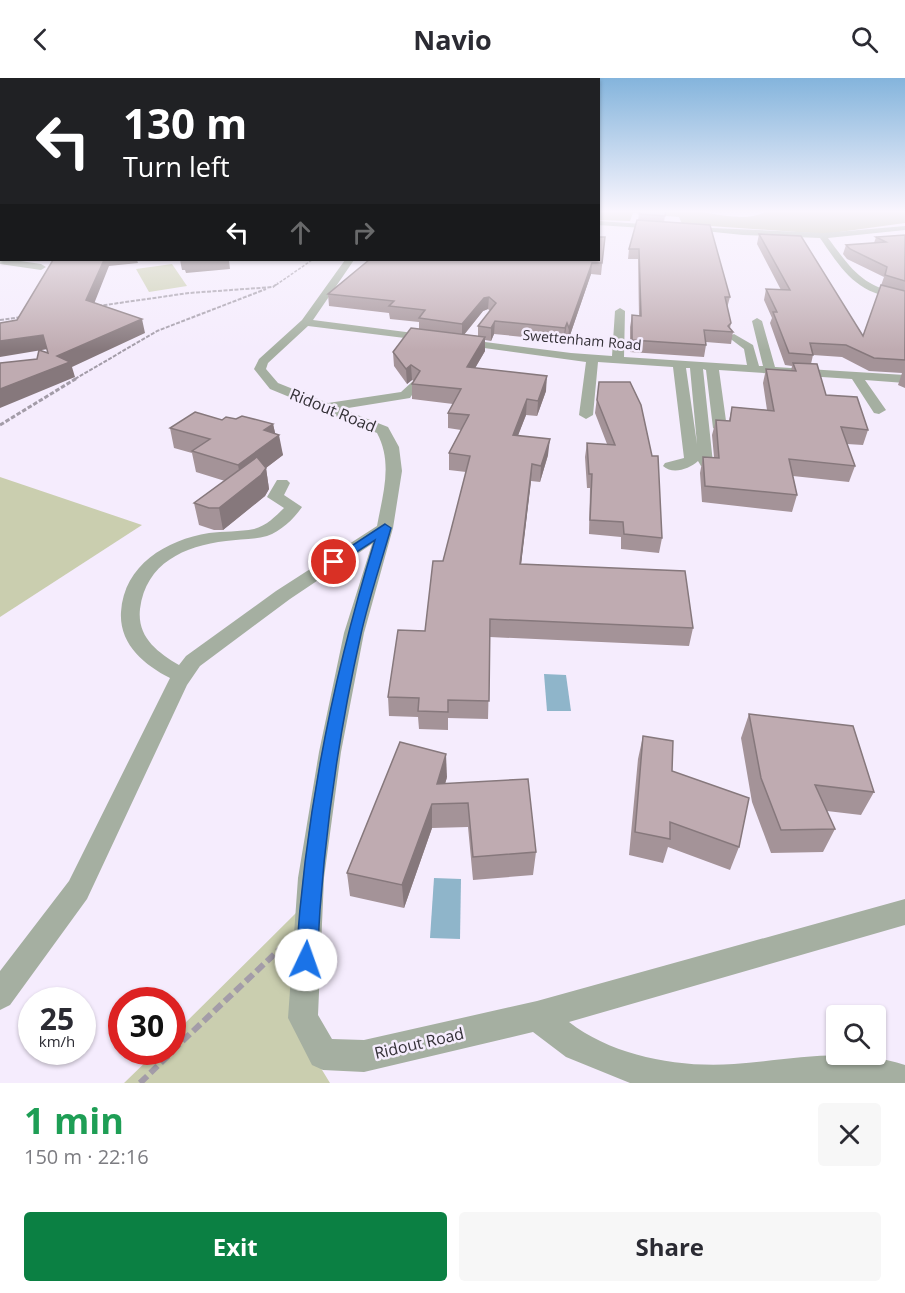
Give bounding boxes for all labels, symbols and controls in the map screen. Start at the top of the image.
text: Navio [413,21,492,58]
icon: back [24,23,57,56]
icon: search [848,23,881,56]
text: 130 m [123,94,247,151]
icon: left [24,102,102,180]
text: Turn left [123,148,230,185]
icon: left [221,216,254,249]
icon: ahead [284,216,317,249]
icon: right [347,216,380,249]
street label: Swettenham Road [522,325,642,354]
street label: Ridout Road [287,383,379,437]
pin [308,536,359,587]
icon: arrive [317,545,350,578]
position arrow [274,928,338,992]
speed limit sign: 30 [108,987,186,1065]
text: 25 [40,998,74,1039]
map controls [826,1005,886,1065]
button: search [826,1005,886,1065]
street label: Ridout Road [372,1022,466,1064]
text: km/h [39,1031,75,1051]
text: 1 min [24,1096,124,1145]
button: close [818,1103,881,1166]
text: 150 m · 22:16 [24,1143,149,1170]
button: Exit [24,1212,447,1281]
button: Share [459,1212,881,1281]

